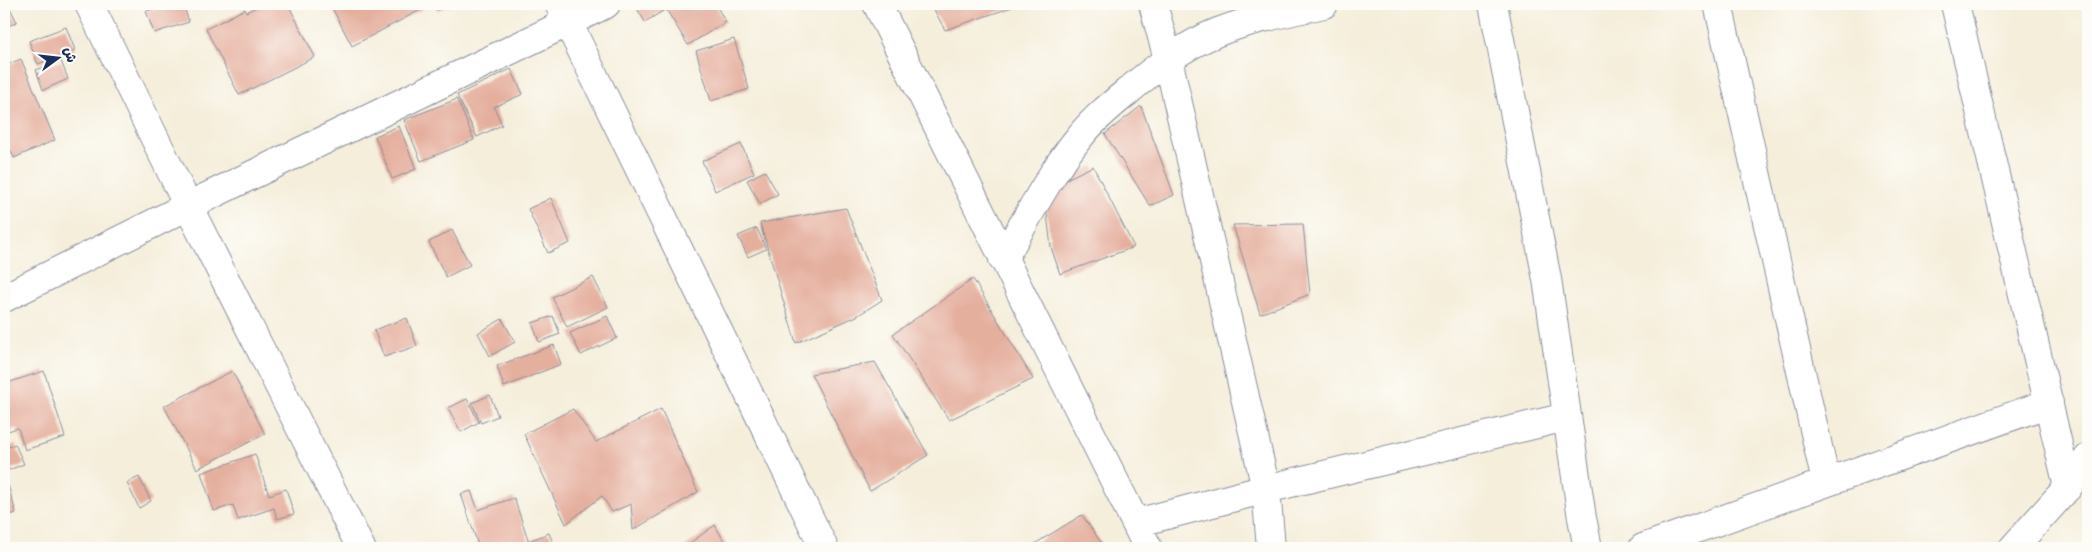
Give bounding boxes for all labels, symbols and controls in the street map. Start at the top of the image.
north arrow [32,32,82,82]
text: ش [60,45,80,64]

